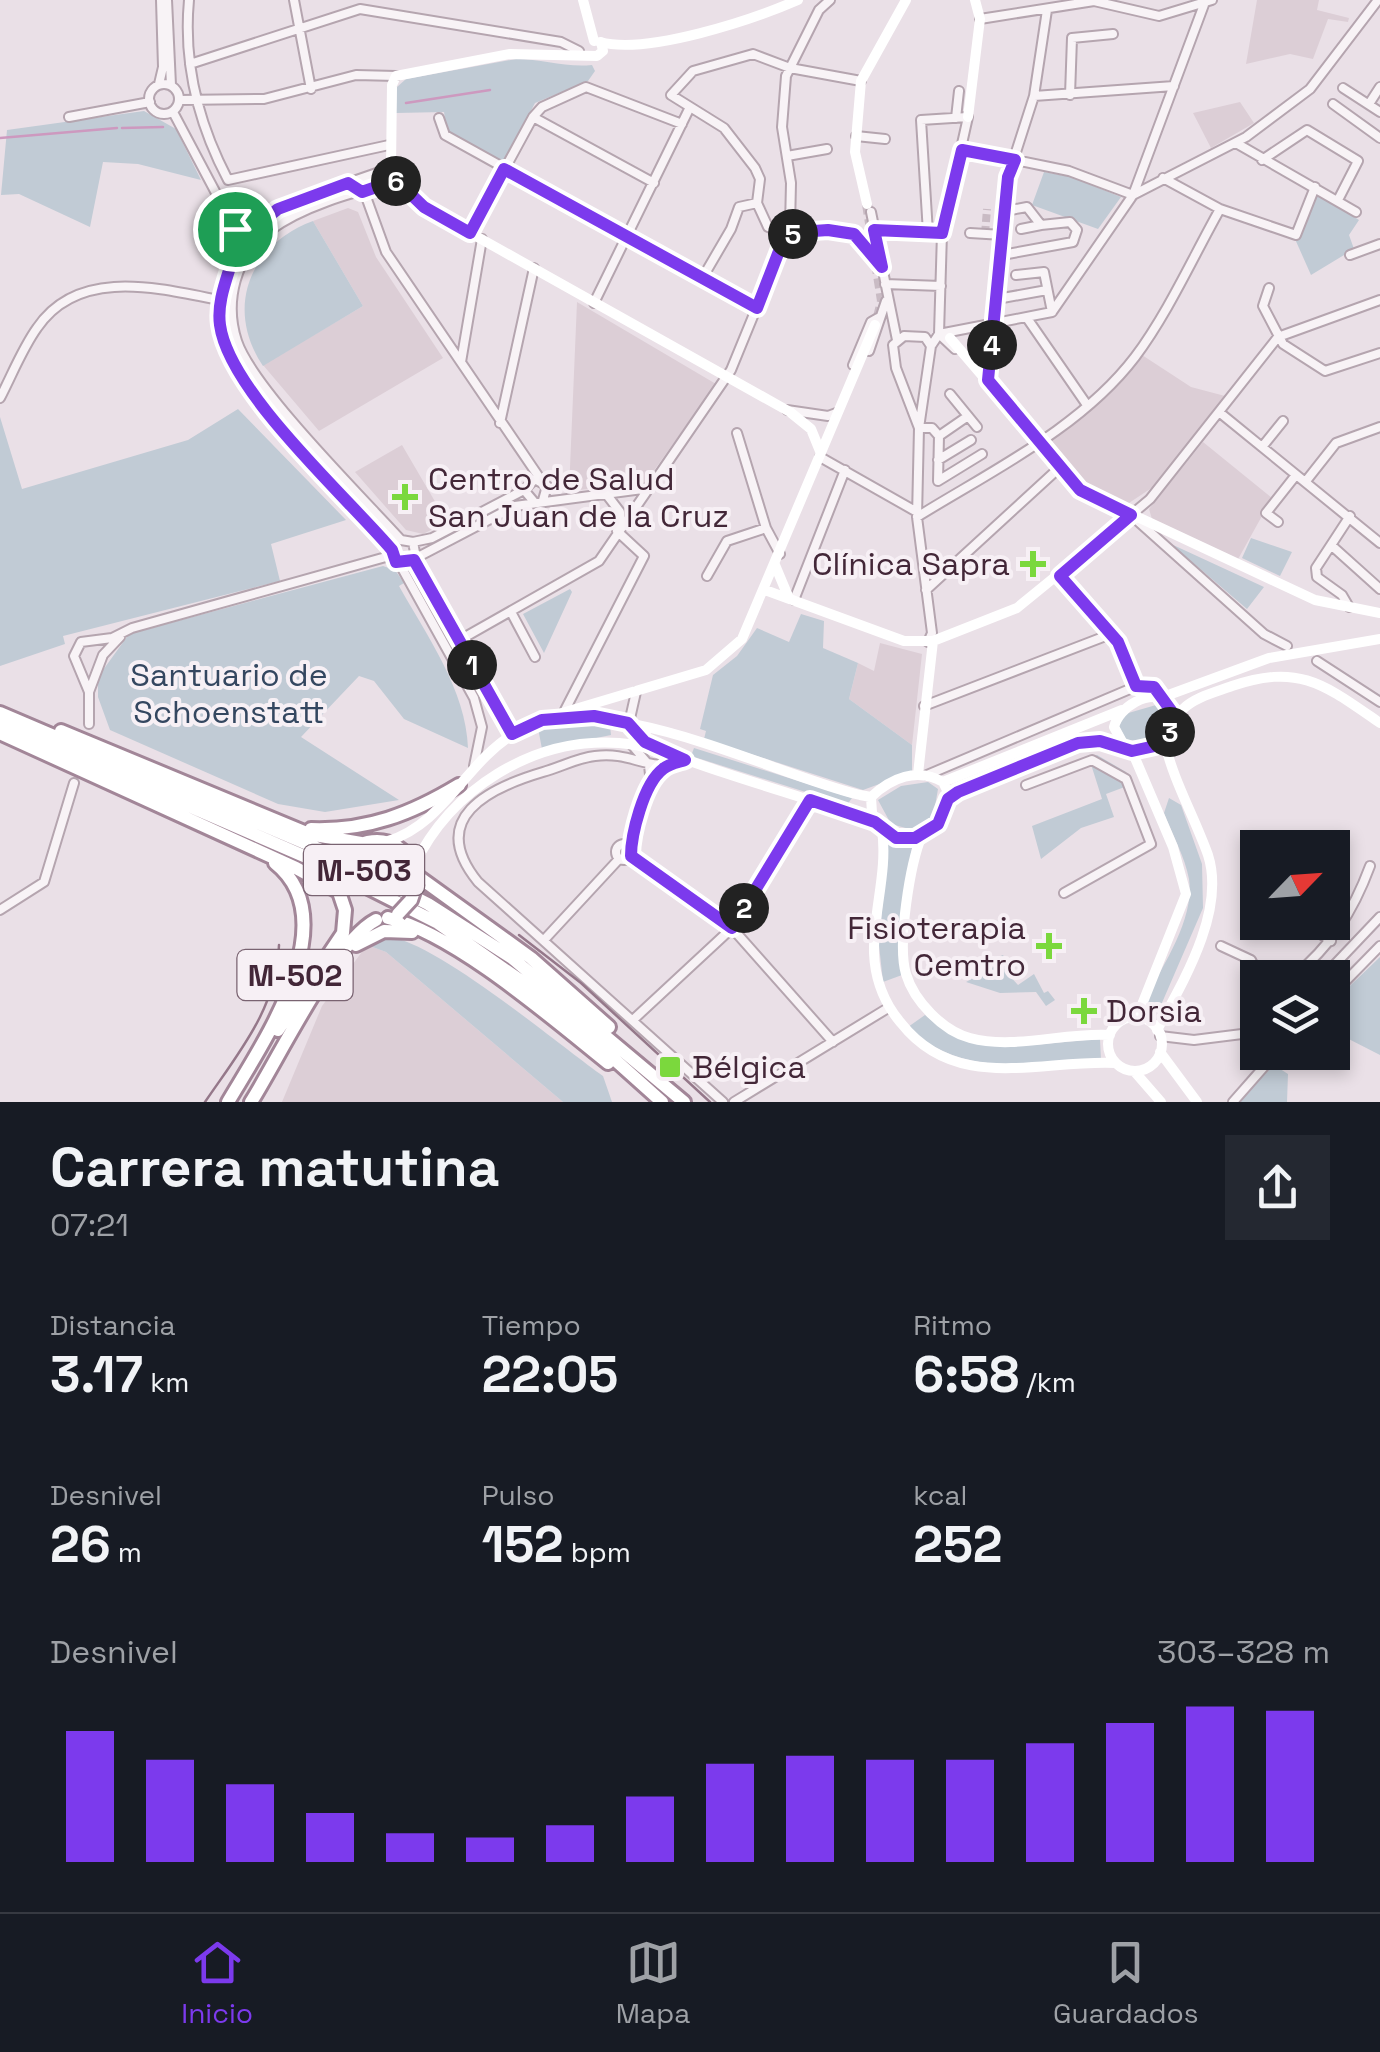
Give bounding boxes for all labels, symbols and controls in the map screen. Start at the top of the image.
pin: 6 [371,156,421,206]
text: 6 [387,163,405,199]
pin [193,187,278,272]
icon: arrive [208,202,263,257]
pin: 5 [768,209,818,259]
text: 5 [785,216,801,252]
pin: 4 [967,320,1017,370]
text: 4 [983,327,1001,363]
place label: Centro de Salud San Juan de la Cruz [428,459,729,536]
marker: Centro de Salud San Juan de la Cruz [392,484,418,510]
place label: Clínica Sapra [812,544,1010,584]
marker: Clínica Sapra [1020,551,1046,577]
pin: 1 [447,640,497,690]
text: 1 [466,647,478,683]
park label: Santuario de Schoenstatt [130,655,328,732]
pin: 3 [1145,707,1195,757]
text: 3 [1161,714,1179,750]
north arrow [1240,830,1350,940]
map controls [1240,830,1350,1070]
road number: M-503 [304,845,424,895]
pin: 2 [719,883,769,933]
text: 2 [736,890,752,926]
place label: Fisioterapia Cemtro [847,908,1026,985]
marker: Fisioterapia Cemtro [1036,933,1062,959]
road number: M-502 [238,950,352,1000]
button: layers [1240,960,1350,1070]
place label: Dorsia [1106,991,1202,1031]
marker: Dorsia [1071,998,1097,1024]
place label: Bélgica [692,1047,806,1087]
marker: Bélgica [657,1054,683,1080]
text: Carrera matutina [50,1132,500,1202]
button: share [1225,1135,1330,1240]
text: 07:21 [50,1205,129,1245]
text: Distancia [50,1307,176,1343]
text: Tiempo [482,1307,581,1343]
text: Ritmo [913,1307,992,1343]
text: 3.17 [50,1343,143,1407]
text: 22:05 [482,1343,618,1407]
text: 6:58 [913,1343,1019,1407]
text: km [143,1364,189,1400]
text: /km [1019,1364,1076,1400]
text: Desnivel [50,1477,162,1513]
text: Pulso [482,1477,555,1513]
text: kcal [913,1477,967,1513]
text: 26 [50,1513,111,1577]
text: 152 [482,1513,564,1577]
text: 252 [913,1513,1002,1577]
text: m [111,1534,142,1570]
text: bpm [564,1534,631,1570]
text: Desnivel [50,1632,178,1672]
text: 303–328 m [1157,1632,1330,1672]
tab: Inicio [181,1935,253,2031]
tab: Mapa [616,1935,690,2031]
tab: Guardados [1053,1935,1199,2031]

